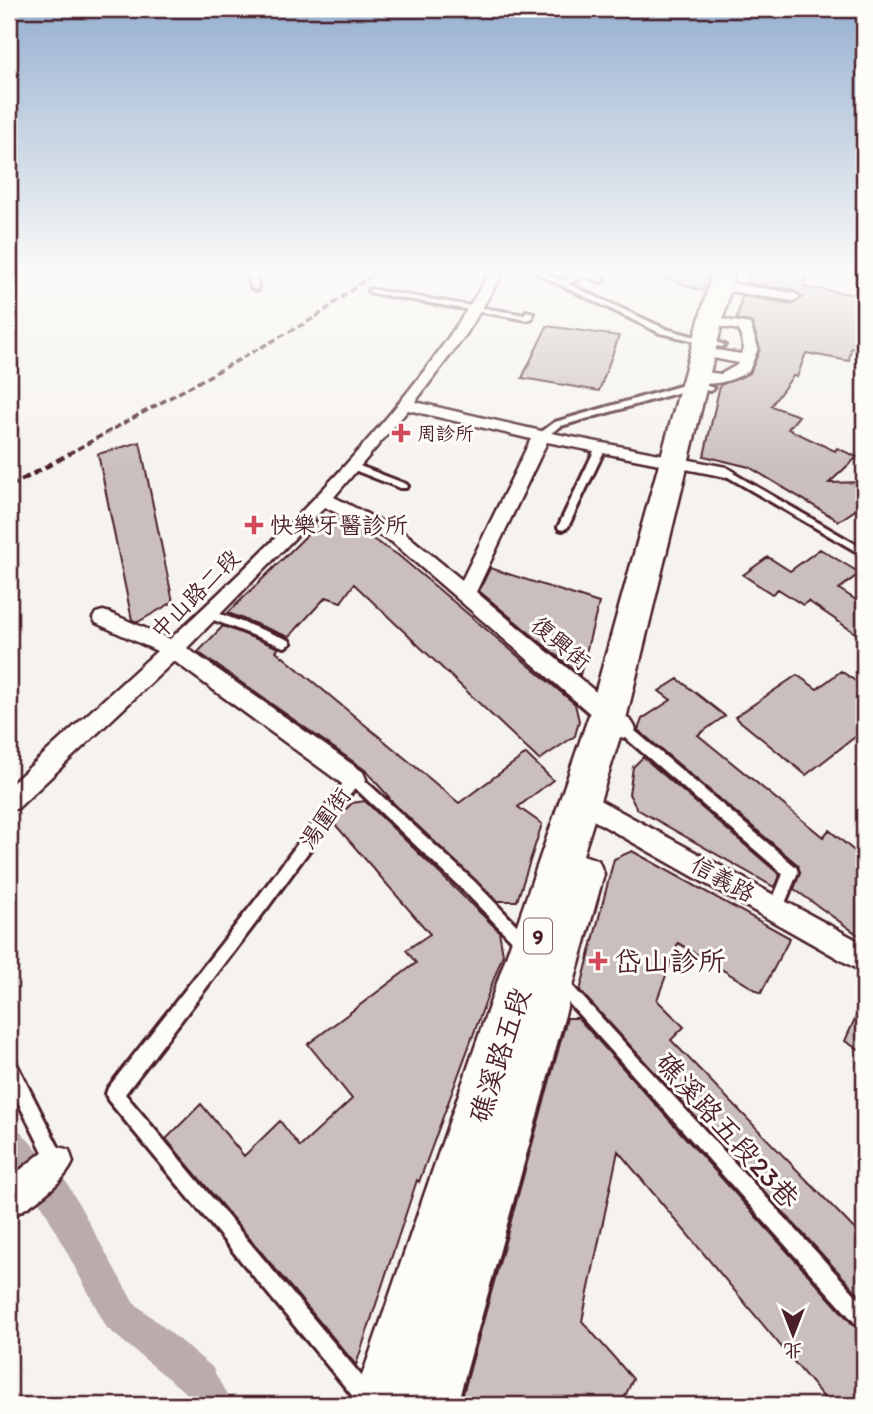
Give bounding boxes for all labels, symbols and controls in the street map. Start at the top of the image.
place label: 周診所 [417,422,474,445]
marker: 周診所 [391,423,411,443]
place label: 快樂牙醫診所 [270,511,408,539]
marker: 快樂牙醫診所 [244,515,264,535]
street label: 中山路二段 [144,543,246,645]
street label: 復興街 [526,610,596,676]
street label: 湯圍街 [293,782,357,854]
street label: 信義路 [686,850,760,908]
road number: 9 [524,918,552,954]
place label: 岱山診所 [614,944,726,978]
marker: 岱山診所 [588,951,608,971]
street label: 礁溪路五段 [461,983,537,1127]
street label: 礁溪路五段23巷 [649,1045,808,1216]
north arrow [758,1298,828,1368]
text: 北 [783,1339,803,1362]

